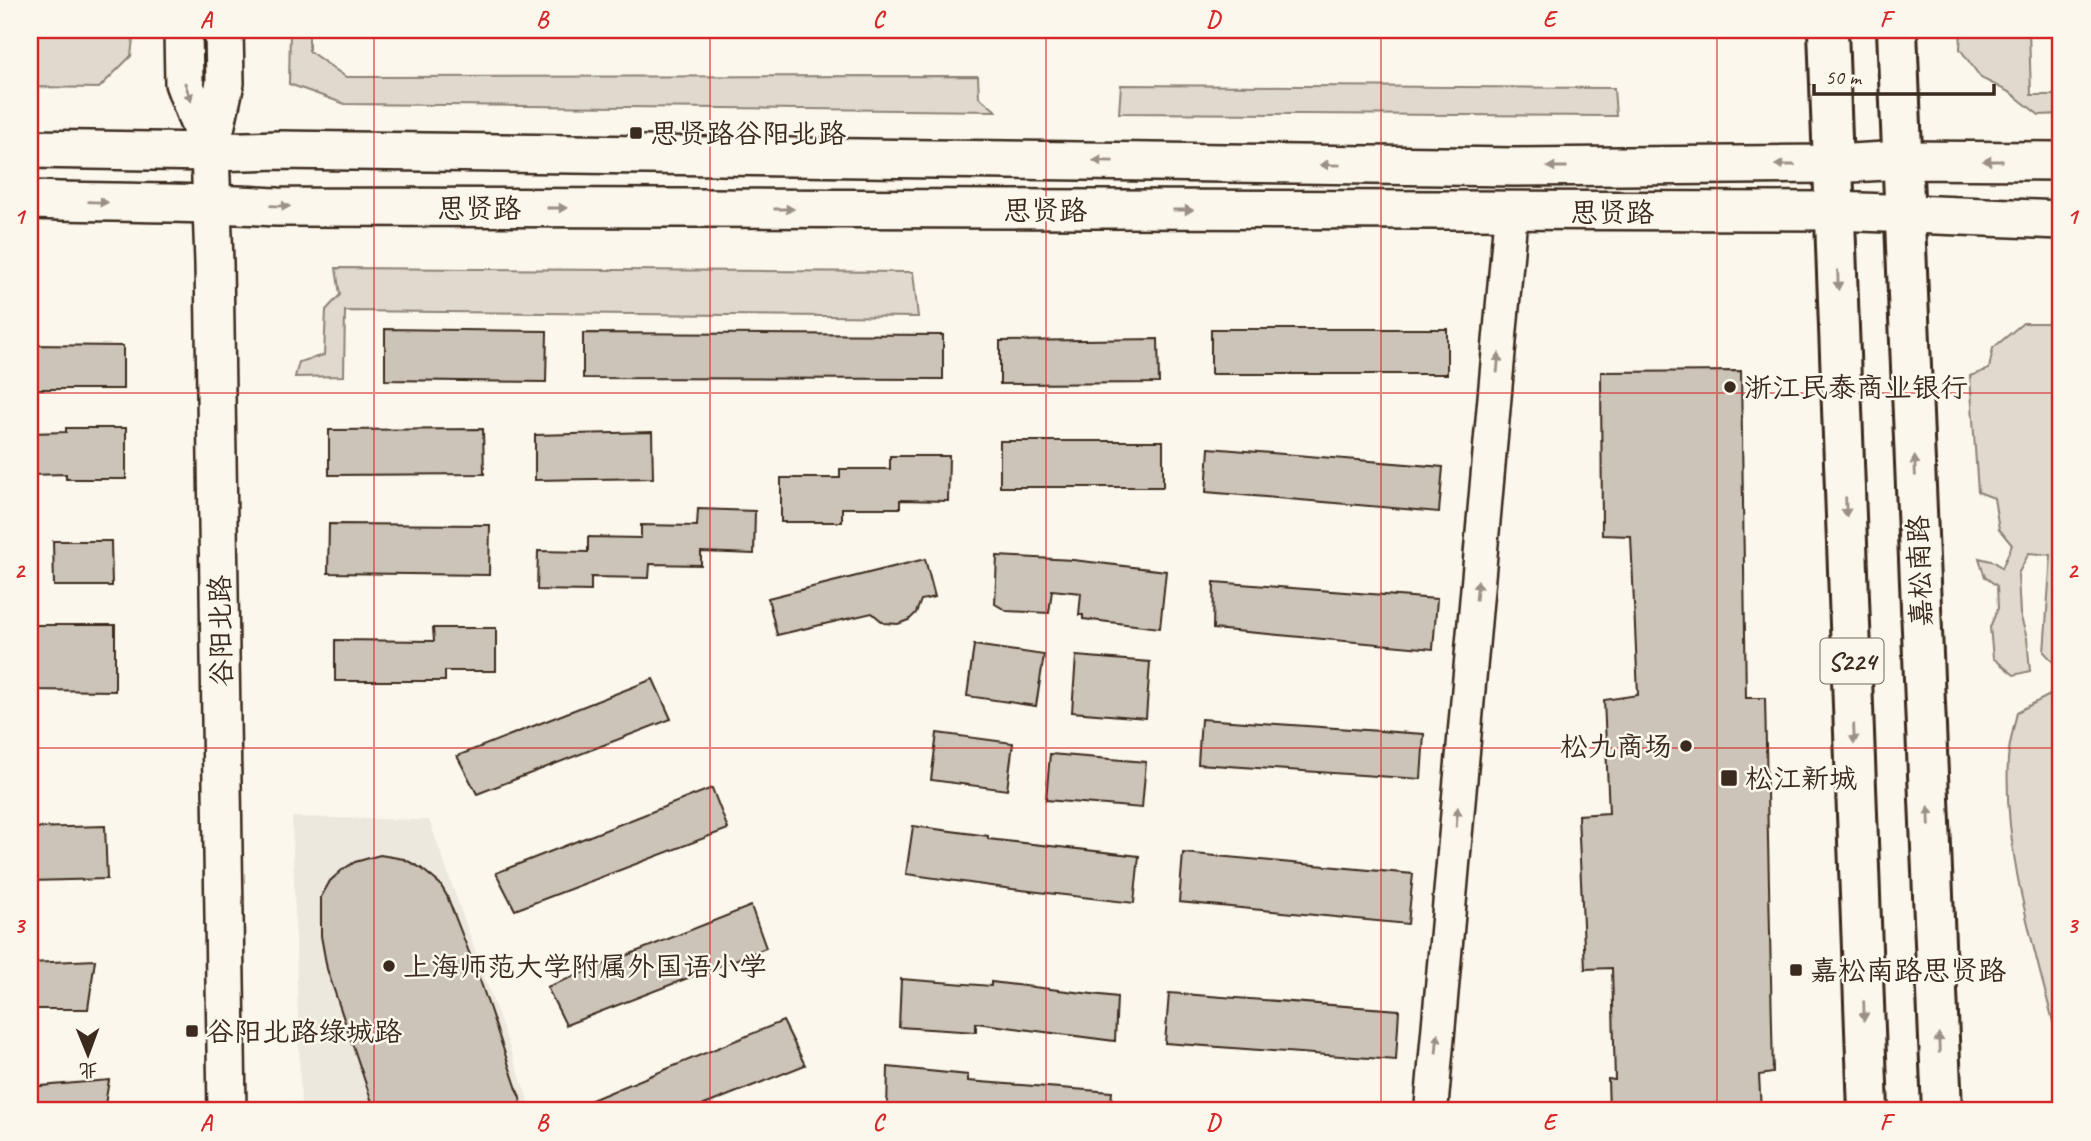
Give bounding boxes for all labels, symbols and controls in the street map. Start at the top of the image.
text: A [200,5,214,34]
text: B [536,5,550,34]
text: C [873,5,887,34]
text: D [1206,5,1222,34]
text: E [1543,5,1559,34]
text: F [1880,5,1896,34]
scale bar [1814,52,1995,96]
text: 50 m [1825,64,1863,90]
one-way arrow [183,82,194,103]
place label: 思贤路谷阳北路 [650,116,846,151]
marker: 思贤路谷阳北路 [628,125,644,141]
one-way arrow [1982,155,2004,167]
one-way arrow [1091,156,1113,167]
one-way arrow [1319,159,1341,170]
one-way arrow [1774,159,1796,171]
one-way arrow [1546,161,1568,173]
street label: 思贤路 [437,191,521,226]
street label: 思贤路 [1003,193,1087,228]
street label: 思贤路 [1570,195,1654,230]
one-way arrow [87,197,109,208]
one-way arrow [269,201,291,212]
text: 1 [14,202,27,231]
one-way arrow [546,202,568,214]
text: 1 [2067,202,2080,231]
one-way arrow [773,203,795,215]
one-way arrow [1172,204,1194,216]
one-way arrow [1833,269,1844,291]
one-way arrow [1492,352,1503,374]
place label: 浙江民泰商业银行 [1744,370,1968,405]
marker: 浙江民泰商业银行 [1722,379,1738,395]
one-way arrow [1909,455,1920,477]
one-way arrow [1841,496,1852,518]
street label: 嘉松南路 [1900,514,1939,628]
text: 2 [14,556,27,585]
text: 2 [2067,556,2080,585]
street label: 谷阳北路 [202,575,239,687]
one-way arrow [1472,579,1483,601]
road number: S224 [1820,638,1884,684]
one-way arrow [1849,724,1860,746]
place label: 松九商场 [1560,729,1672,764]
marker: 松九商场 [1678,738,1694,754]
place label: 松江新城 [1745,761,1857,796]
marker: 松江新城 [1719,768,1739,788]
one-way arrow [1452,805,1463,827]
one-way arrow [1924,805,1935,827]
text: 3 [14,911,27,940]
text: 3 [2067,911,2080,940]
place label: 上海师范大学附属外国语小学 [403,949,767,984]
place label: 嘉松南路思贤路 [1810,953,2006,988]
marker: 上海师范大学附属外国语小学 [381,958,397,974]
marker: 嘉松南路思贤路 [1788,962,1804,978]
one-way arrow [1859,1000,1870,1022]
place label: 谷阳北路绿城路 [206,1014,402,1049]
north arrow [52,1018,122,1088]
marker: 谷阳北路绿城路 [184,1023,200,1039]
one-way arrow [1432,1032,1443,1054]
one-way arrow [1933,1032,1944,1054]
text: 北 [79,1058,98,1082]
text: A [200,1108,214,1137]
text: B [536,1108,550,1137]
text: C [873,1108,887,1137]
text: D [1206,1108,1222,1137]
text: E [1543,1108,1559,1137]
text: F [1880,1108,1896,1137]

